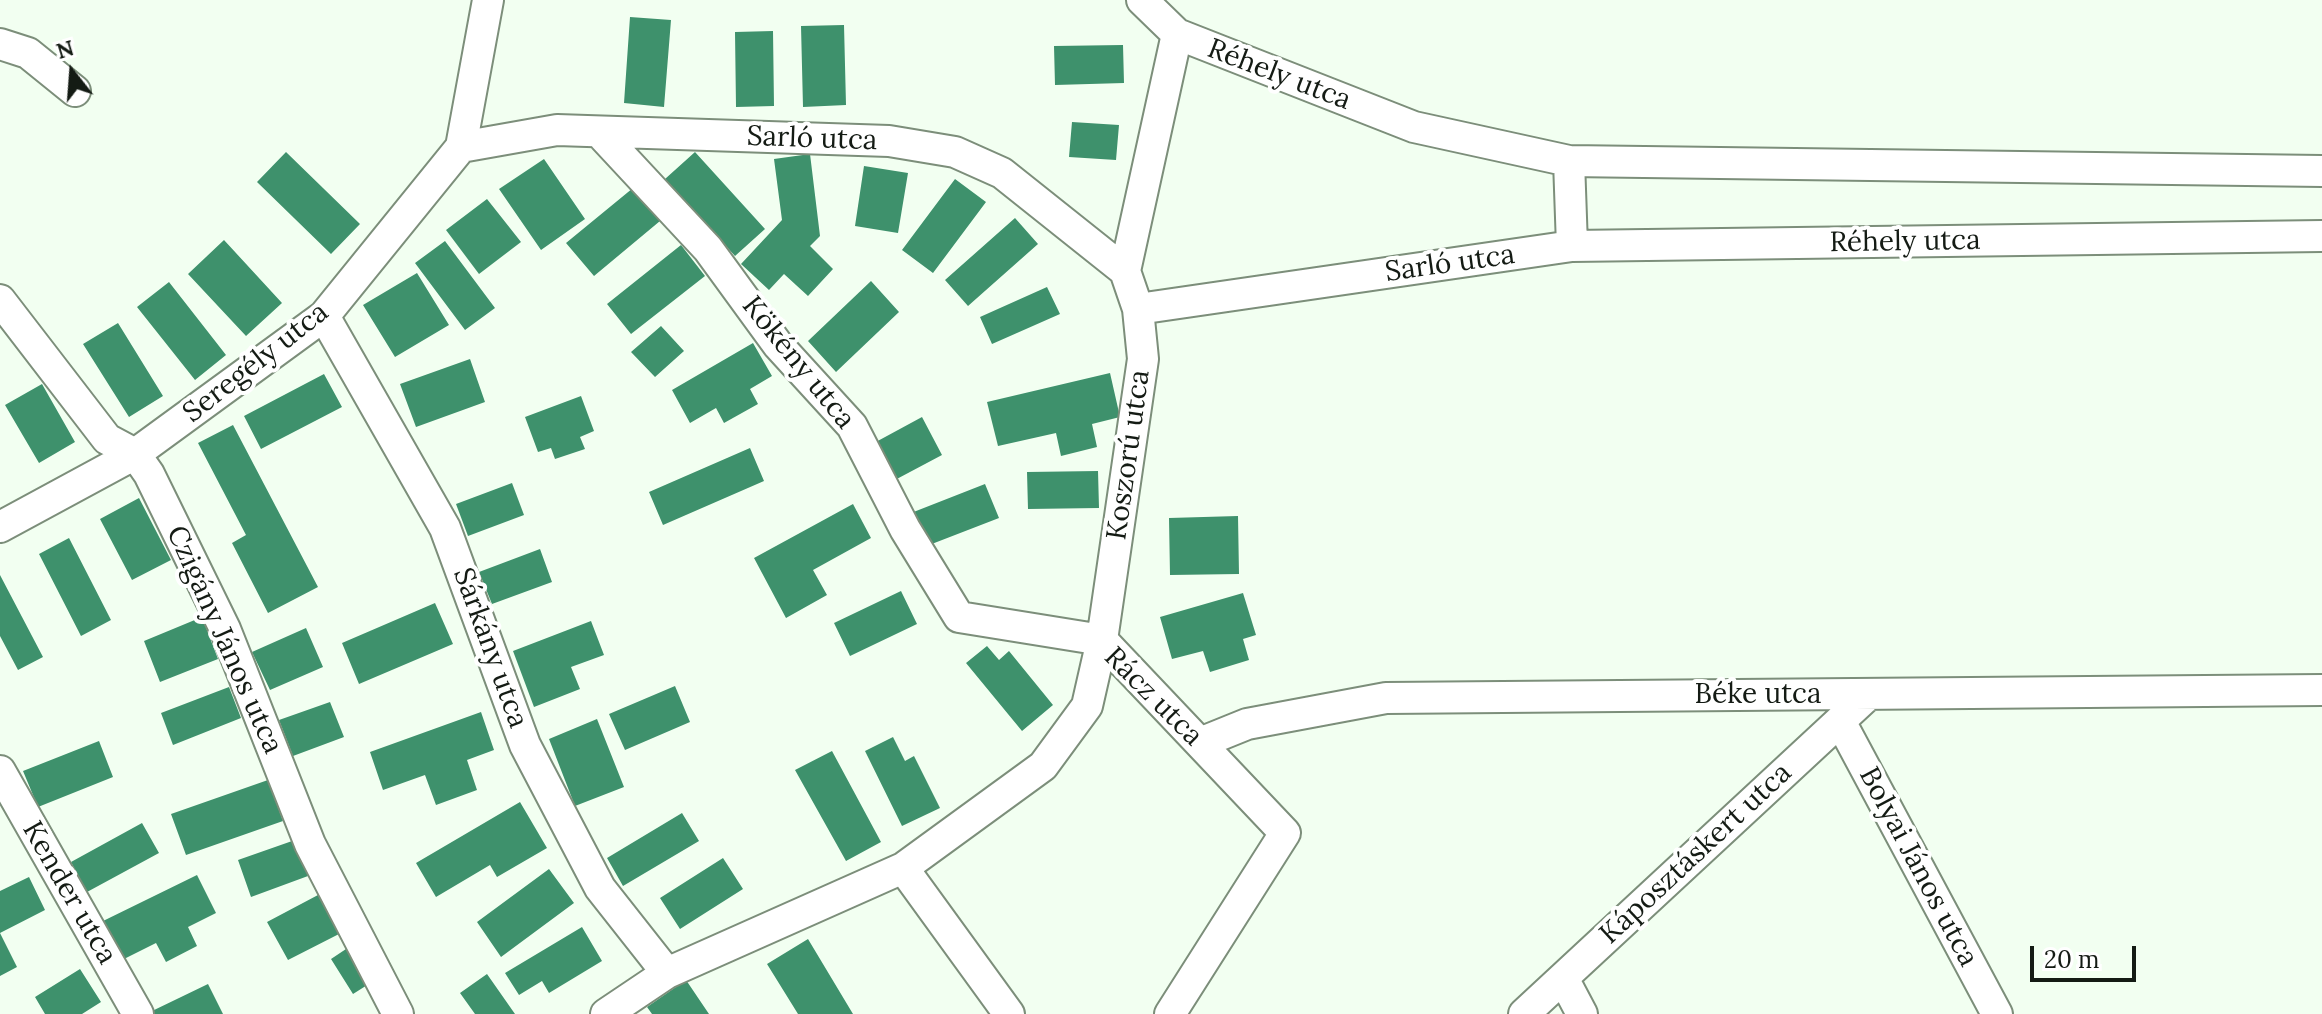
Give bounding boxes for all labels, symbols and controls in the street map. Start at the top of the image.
north arrow [32,32,112,112]
street label: Réhely utca [1203,32,1355,118]
text: N [53,33,77,65]
street label: Sarló utca [746,120,878,158]
street label: Réhely utca [1829,224,1981,260]
street label: Sarló utca [1383,238,1517,290]
street label: Kökény utca [734,290,862,436]
street label: Seregély utca [177,296,335,430]
street label: Koszorú utca [1100,368,1158,542]
street label: Czigány János utca [159,521,289,759]
street label: Sárkány utca [446,564,534,732]
street label: Rácz utca [1097,641,1209,753]
street label: Béke utca [1695,678,1821,712]
street label: Káposztáskert utca [1593,757,1799,951]
street label: Bolyai János utca [1851,762,1985,972]
street label: Kender utca [15,816,123,970]
scale bar [2034,930,2140,980]
text: 20 m [2044,944,2100,975]

